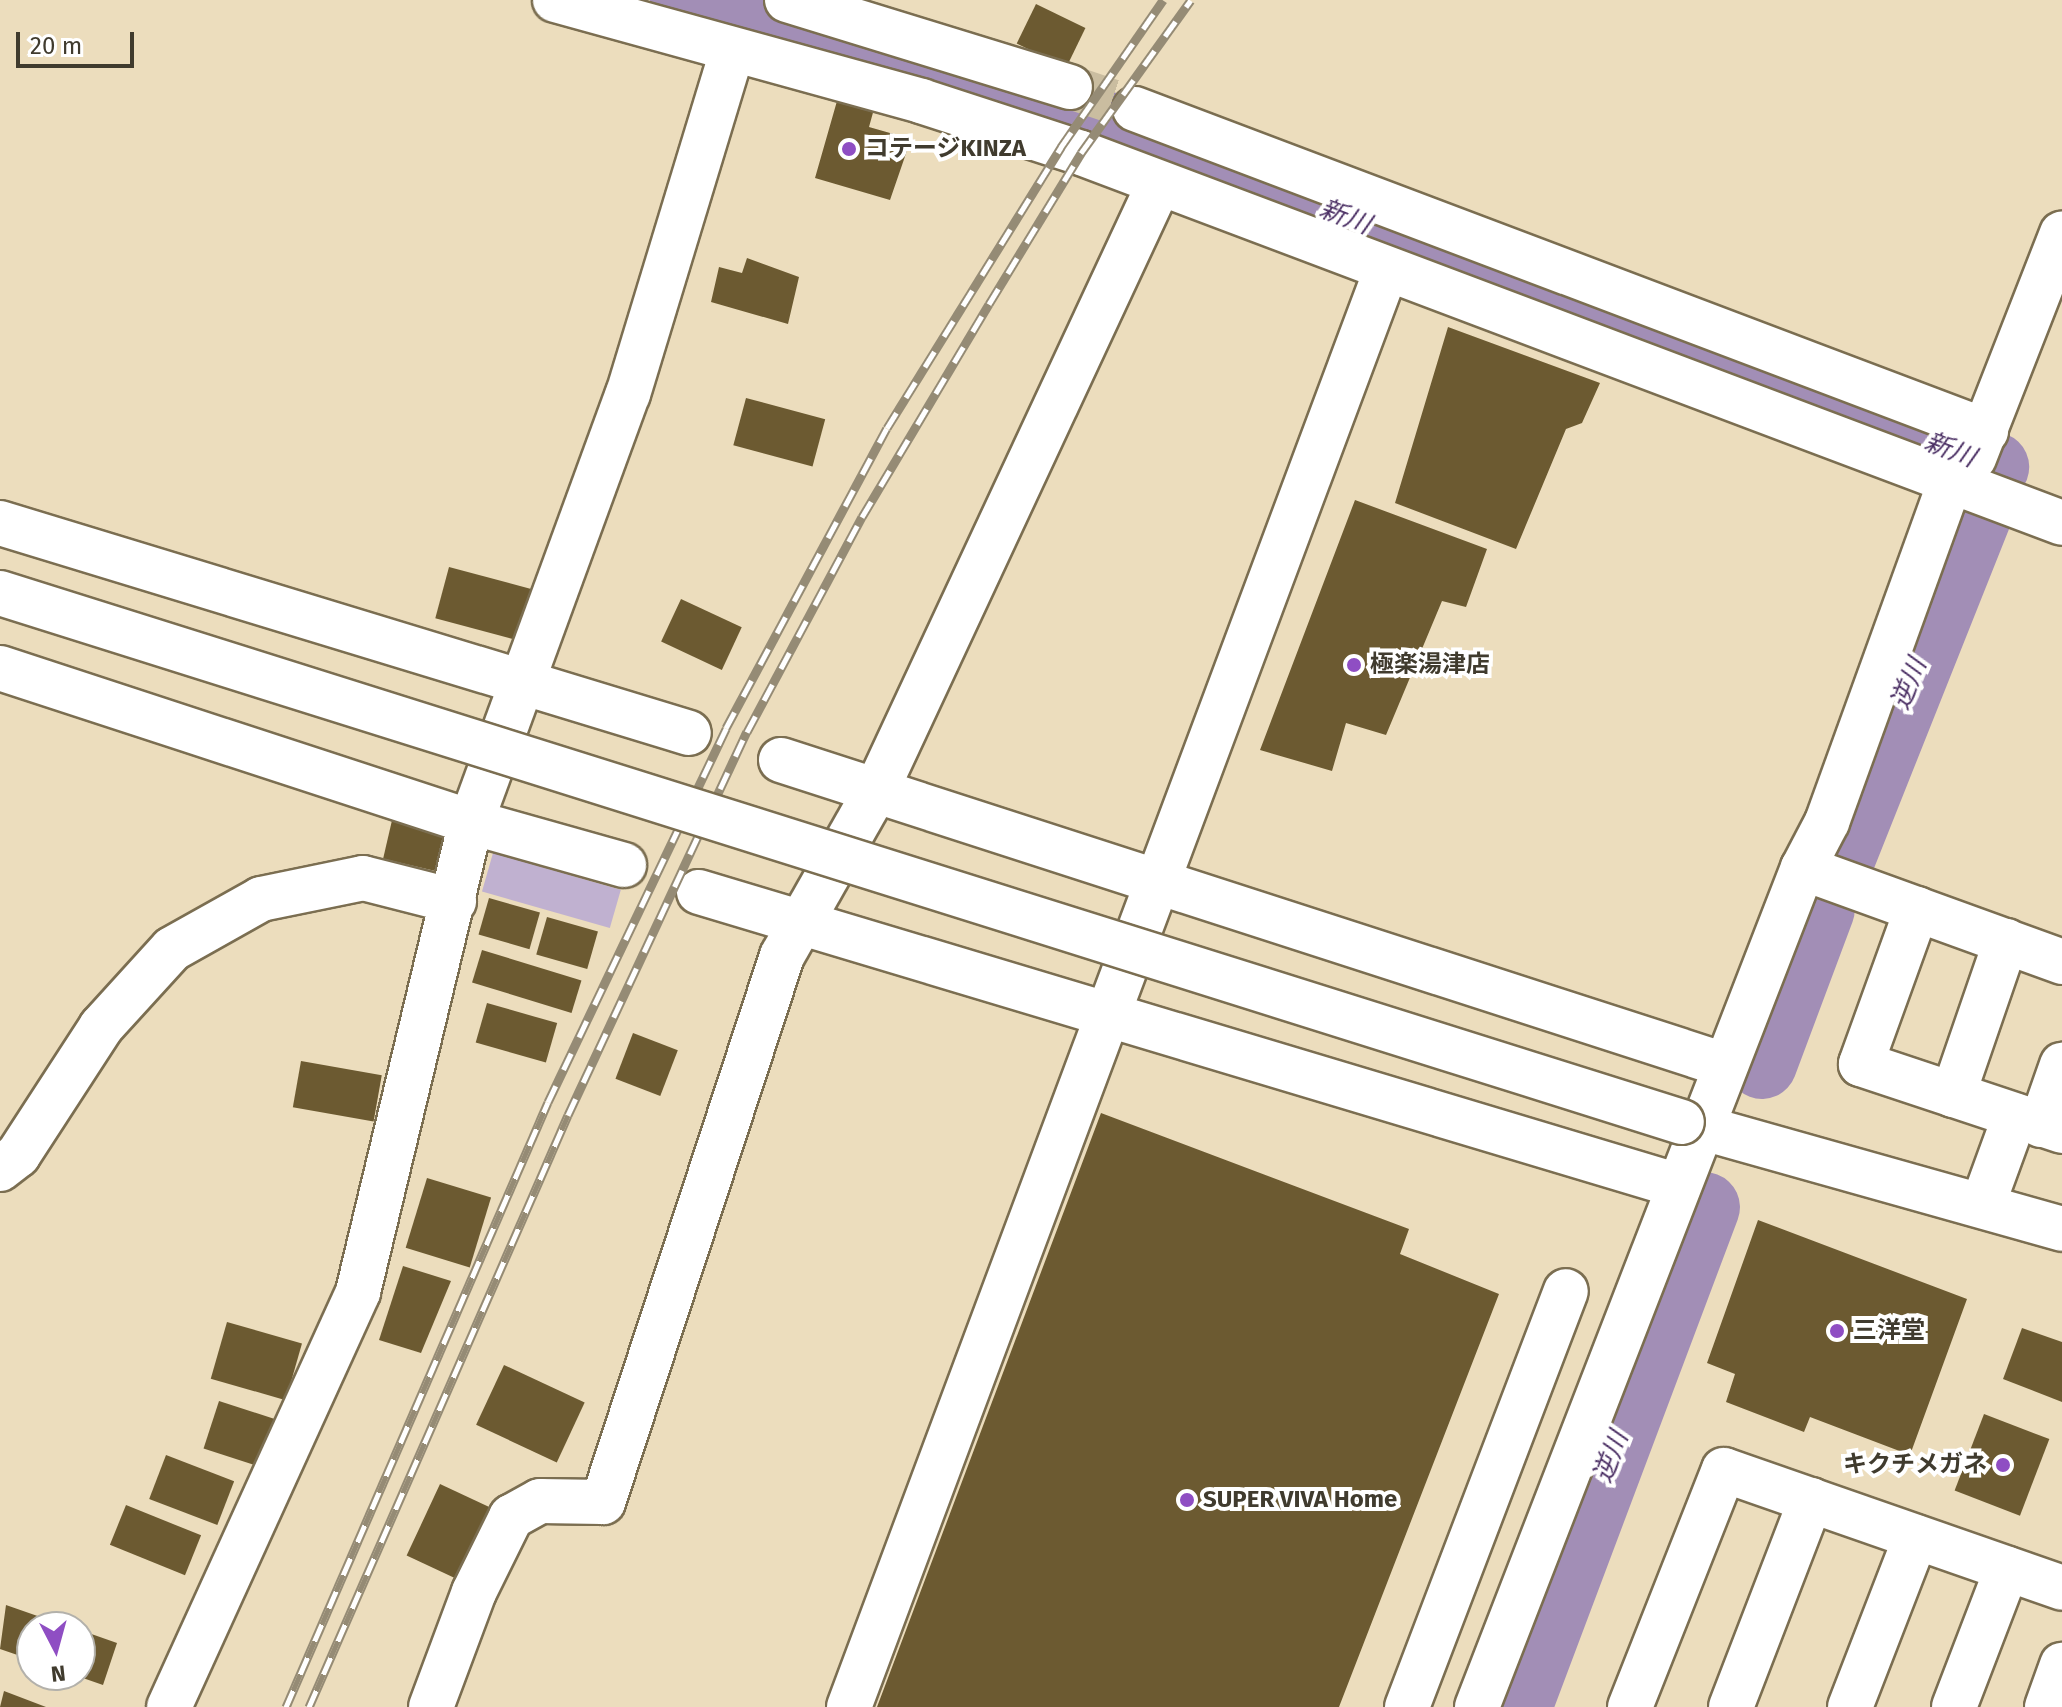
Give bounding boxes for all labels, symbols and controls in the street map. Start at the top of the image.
scale bar [20,16,138,66]
text: 20 m [30,32,82,60]
place label: コテージKINZA [865,135,1026,163]
marker: コテージKINZA [840,140,858,158]
water label: 新川 [1315,193,1375,241]
water label: 新川 [1920,426,1980,474]
place label: 極楽湯津店 [1370,651,1490,679]
water label: 逆川 [1885,654,1933,714]
marker: 極楽湯津店 [1345,656,1363,674]
place label: 三洋堂 [1853,1317,1925,1345]
marker: 三洋堂 [1828,1322,1846,1340]
water label: 逆川 [1587,1427,1635,1487]
place label: キクチメガネ [1843,1451,1987,1479]
marker: キクチメガネ [1994,1456,2012,1474]
place label: SUPER VIVA Home [1203,1486,1397,1514]
marker: SUPER VIVA Home [1178,1491,1196,1509]
north arrow [16,1611,96,1691]
text: N [50,1659,67,1688]

